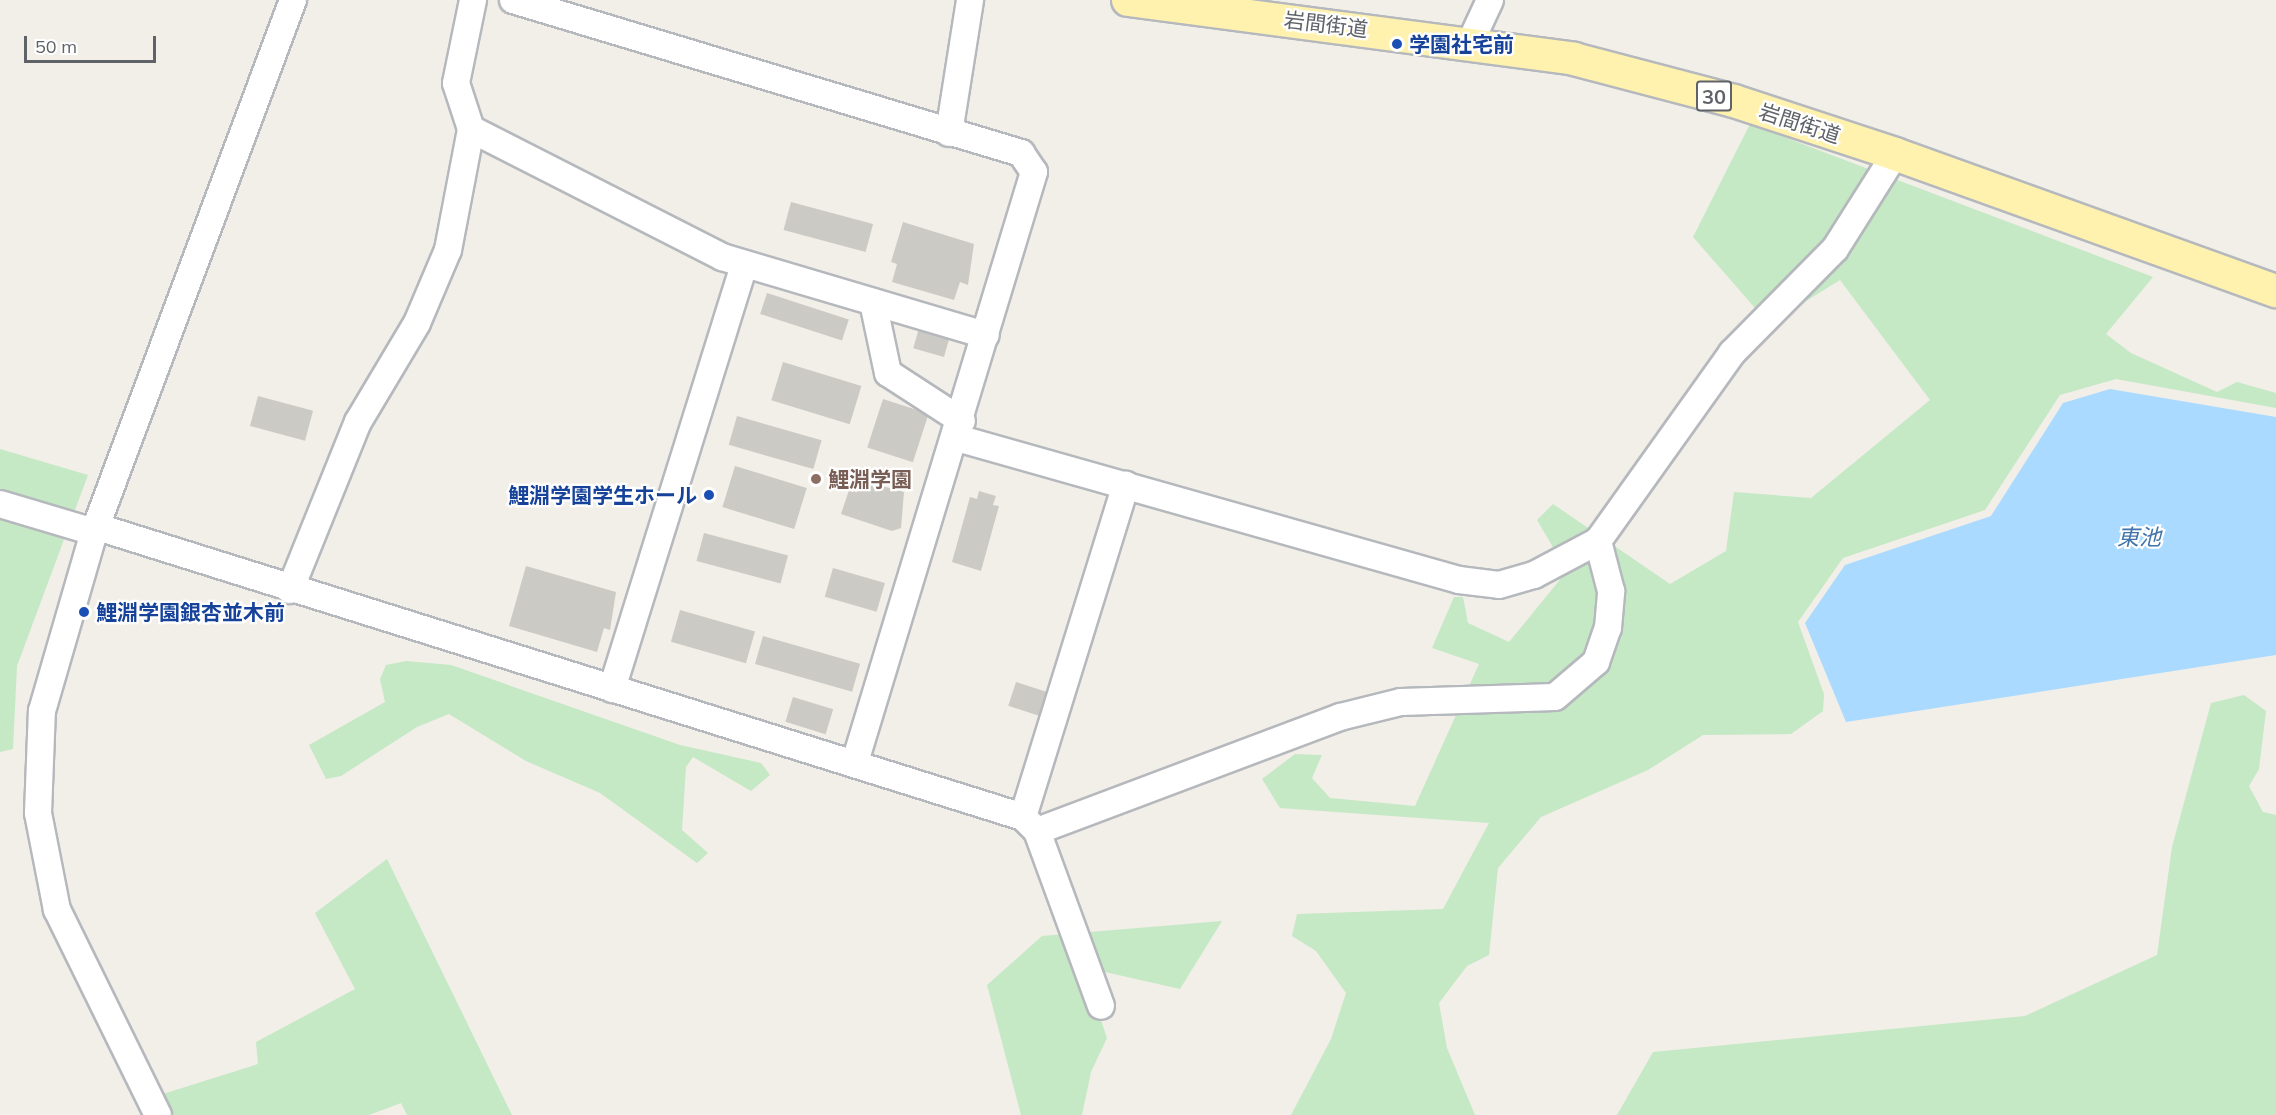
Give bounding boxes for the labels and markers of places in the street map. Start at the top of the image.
place label: 学園社宅前 [1409,31,1514,57]
marker: 学園社宅前 [1390,37,1404,51]
place label: 鯉淵学園 [828,466,912,492]
marker: 鯉淵学園 [809,472,823,486]
place label: 鯉淵学園学生ホール [508,482,697,508]
marker: 鯉淵学園学生ホール [702,488,716,502]
place label: 鯉淵学園銀杏並木前 [96,599,285,625]
marker: 鯉淵学園銀杏並木前 [77,605,91,619]

